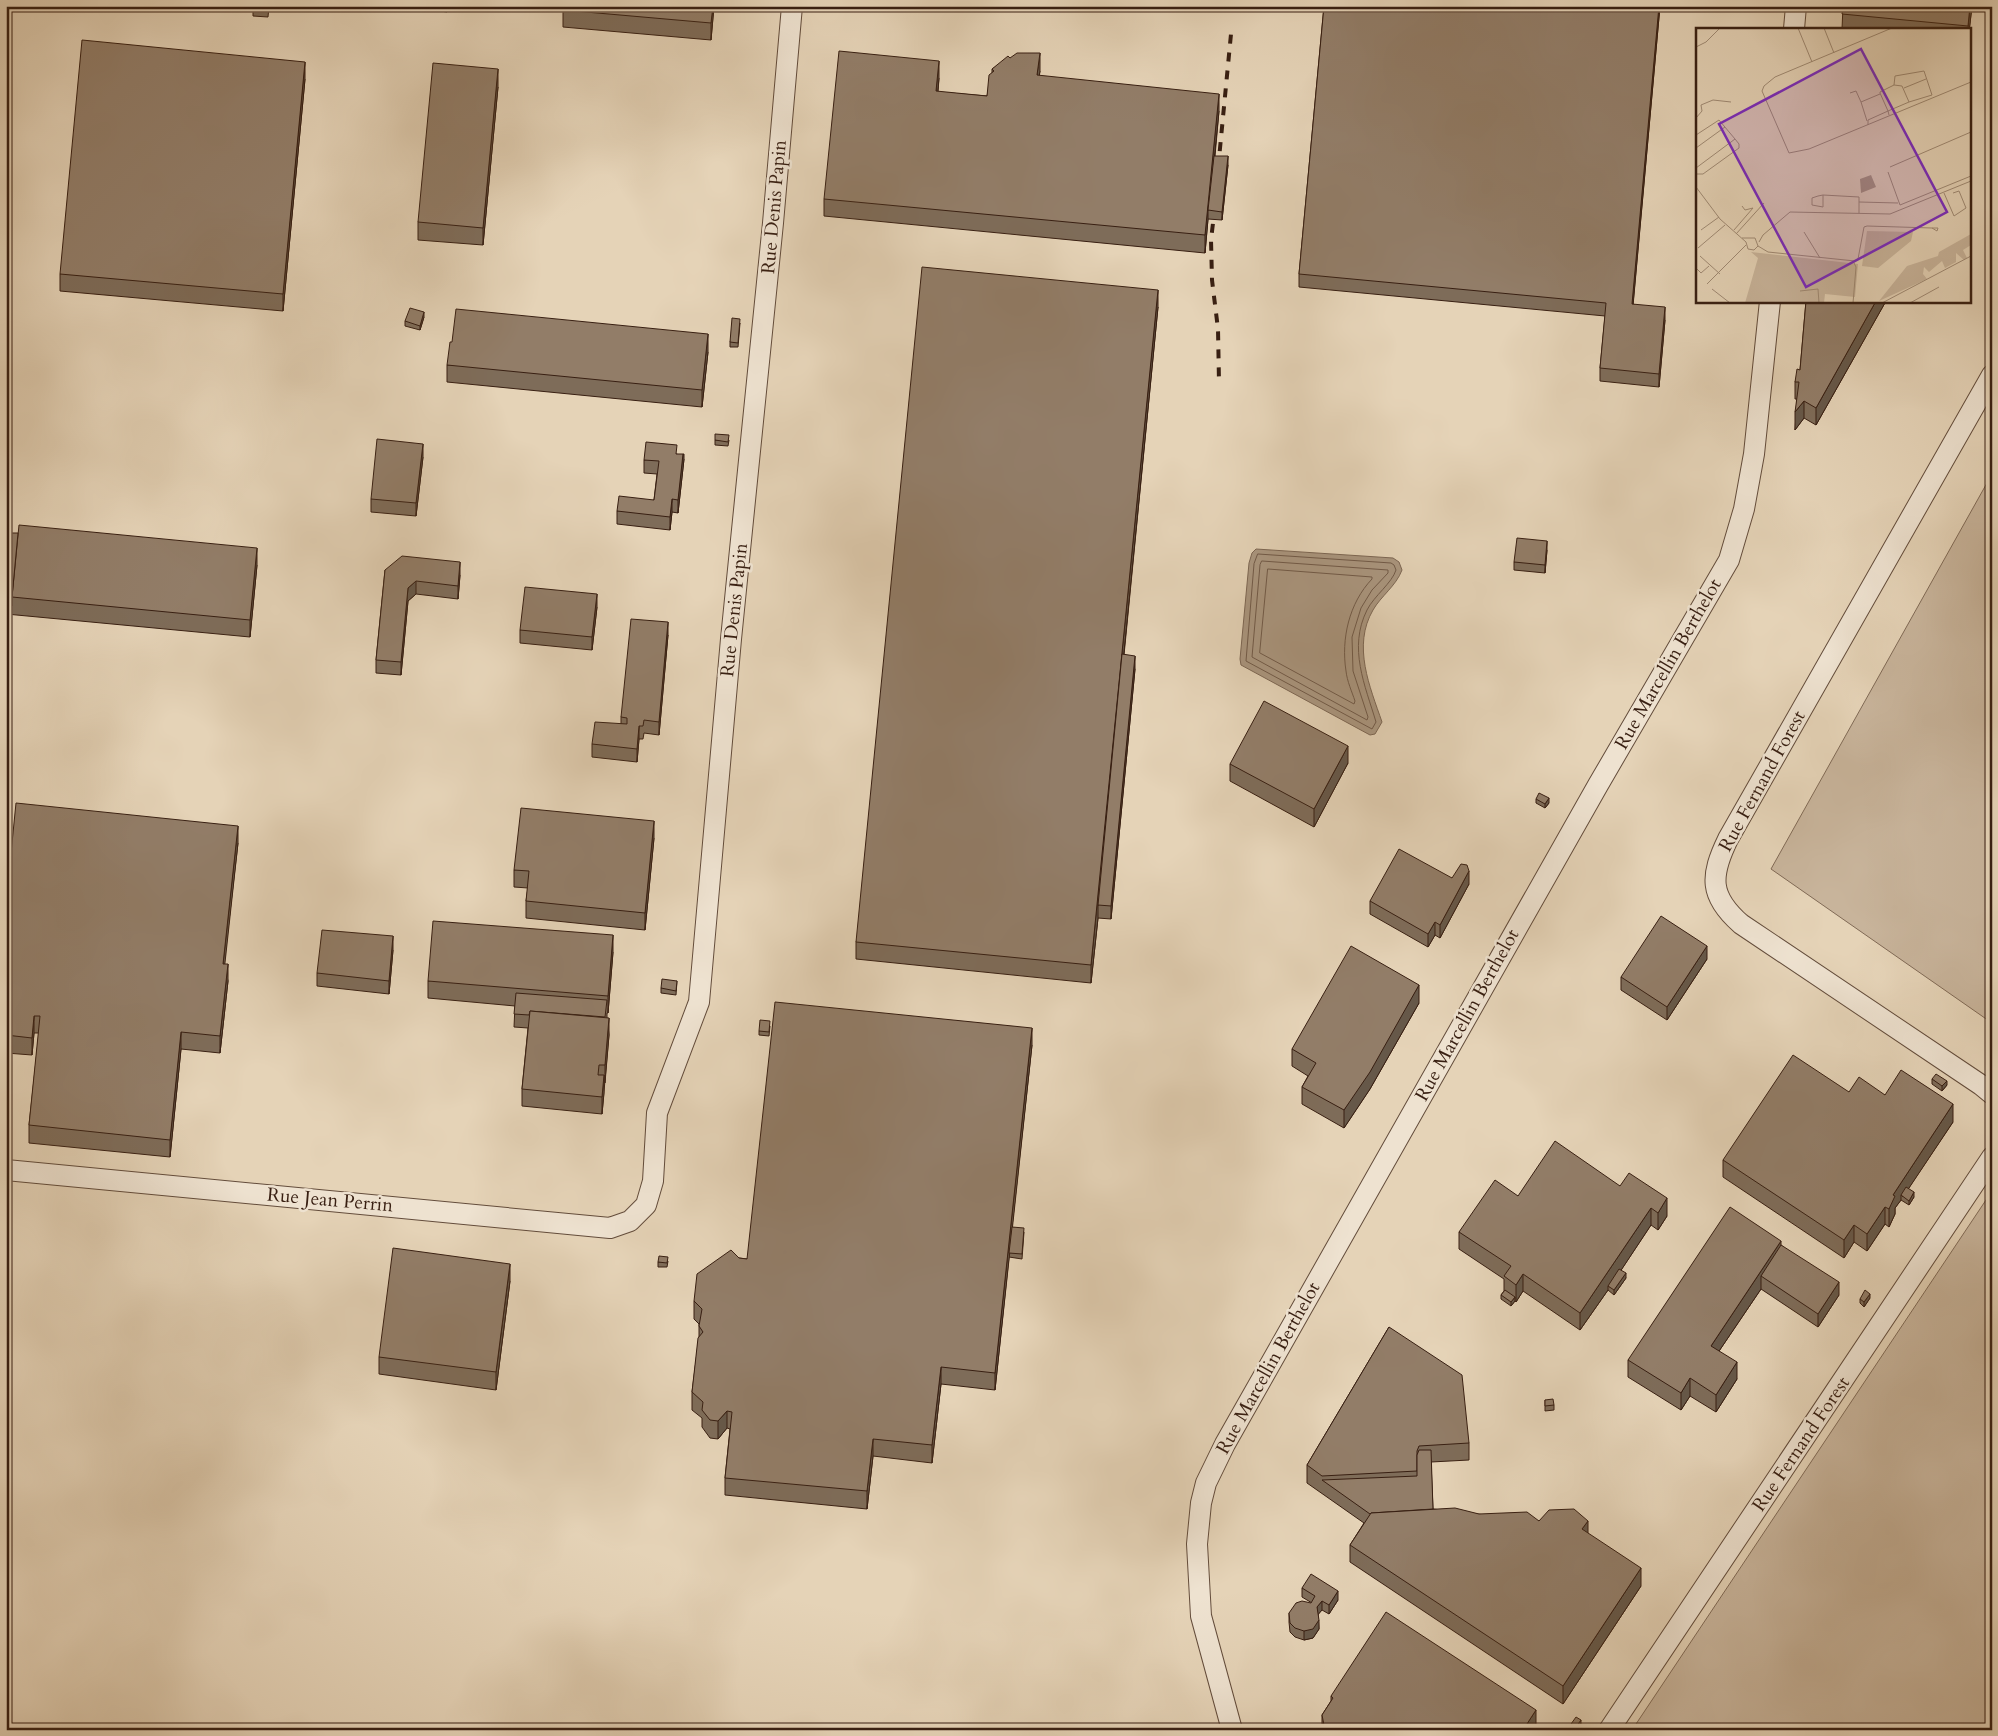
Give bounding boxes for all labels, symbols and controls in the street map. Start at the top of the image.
inset map [1696,28,1970,302]
street label: Rue Denis Papin [755,139,793,275]
street label: Rue Denis Papin [714,541,754,678]
street label: Rue Marcellin Berthelot [1608,574,1728,754]
street label: Rue Fernand Forest [1712,706,1812,856]
street label: Rue Marcellin Berthelot [1409,924,1525,1106]
street label: Rue Jean Perrin [266,1182,394,1218]
street label: Rue Marcellin Berthelot [1210,1277,1326,1459]
street label: Rue Fernand Forest [1746,1371,1856,1517]

